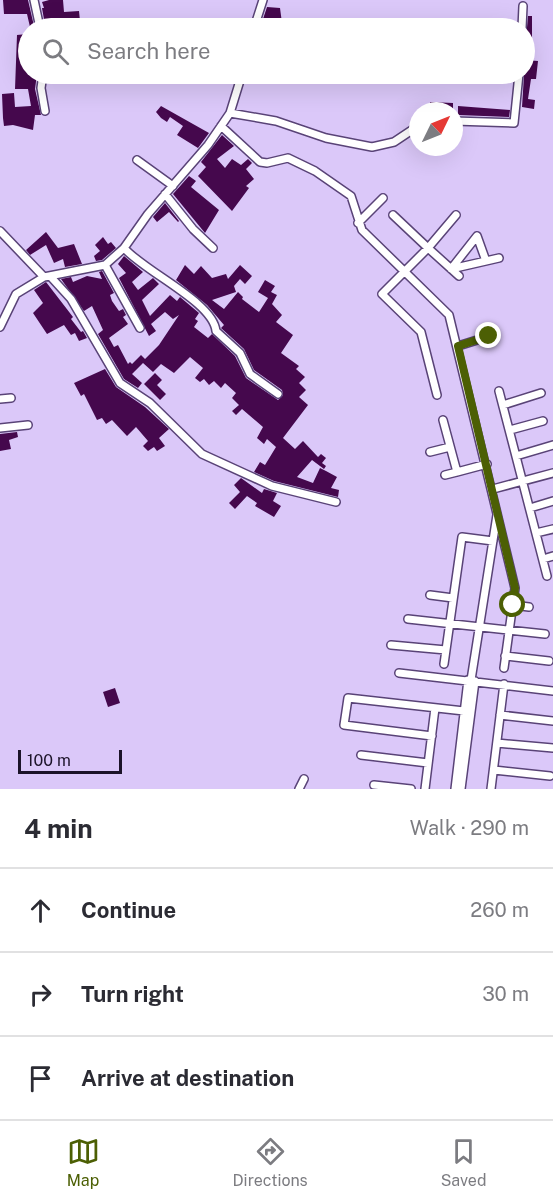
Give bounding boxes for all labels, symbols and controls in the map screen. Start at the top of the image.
search box [18,18,535,84]
icon: search [39,35,72,68]
text: Search here [87,38,211,64]
north arrow [409,102,463,156]
route end [475,322,501,348]
route start [499,591,525,617]
scale bar [18,747,122,774]
text: 100 m [27,751,71,770]
text: 4 min [24,813,93,844]
text: Walk · 290 m [410,816,529,840]
icon: ahead [24,894,57,927]
text: Continue [81,897,176,923]
text: 260 m [470,898,529,922]
icon: right [24,978,57,1011]
text: Turn right [81,981,184,1007]
text: 30 m [482,982,529,1006]
icon: arrive [24,1062,57,1095]
text: Arrive at destination [81,1065,294,1091]
tab: Map [67,1135,100,1190]
tab: Directions [233,1135,308,1190]
tab: Saved [441,1135,486,1190]

